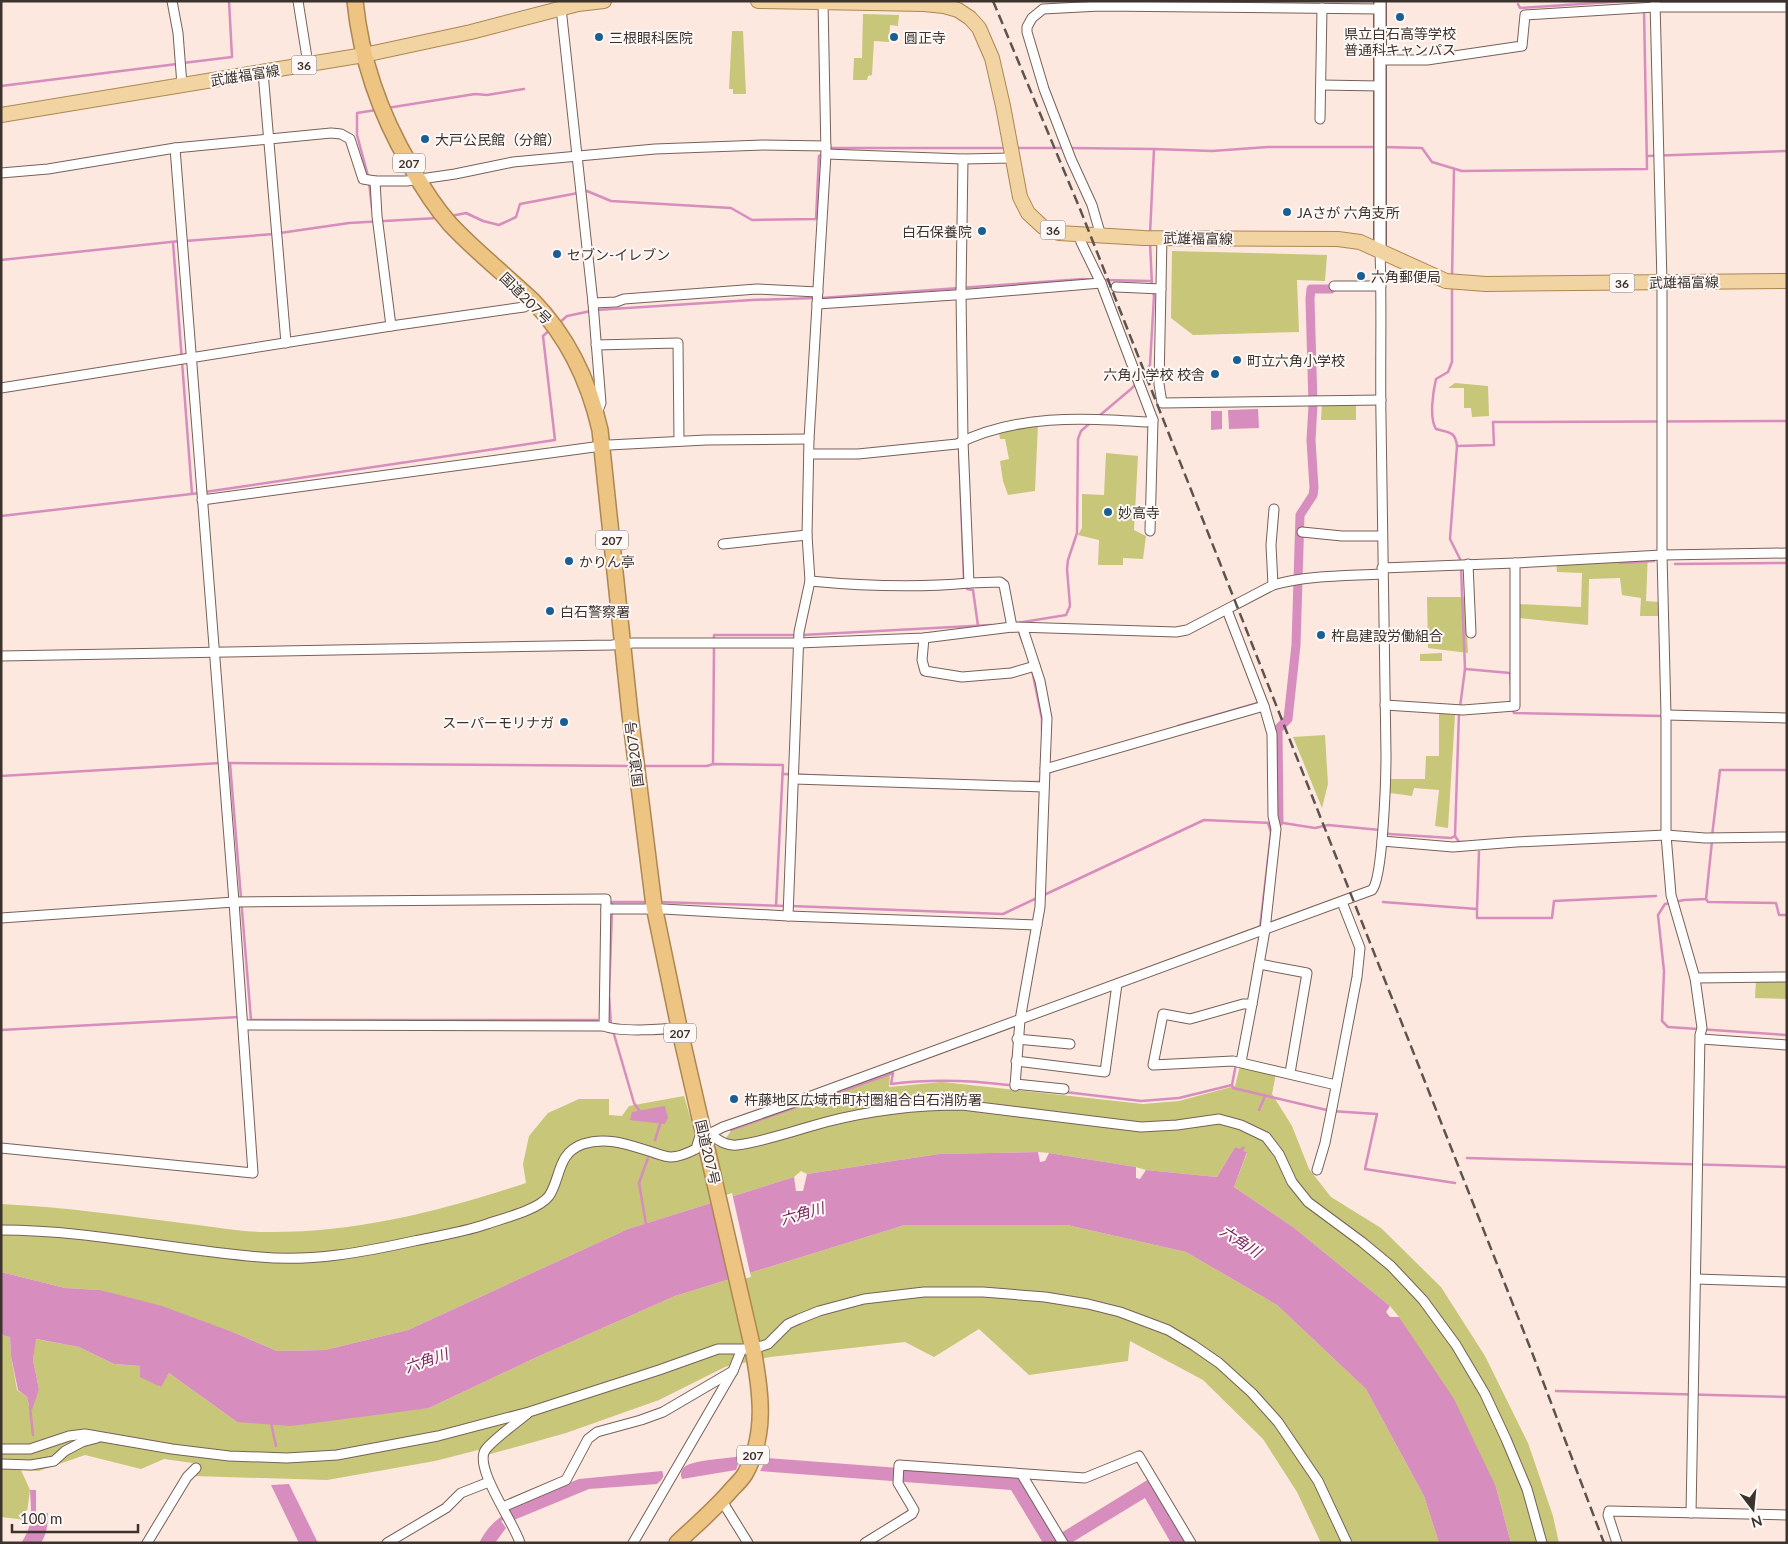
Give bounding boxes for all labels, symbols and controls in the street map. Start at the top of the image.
marker: 県立白石高等学校 普通科キャンパス [1394,11,1406,23]
place label: 県立白石高等学校 普通科キャンパス [1344,25,1456,58]
place label: 三根眼科医院 [609,29,693,46]
place label: 圓正寺 [904,29,946,46]
marker: 三根眼科医院 [593,31,605,43]
marker: 圓正寺 [888,31,900,43]
road number: 36 [292,56,316,74]
street label: 武雄福富線 [209,61,281,89]
place label: 大戸公民館（分館） [435,131,561,148]
marker: 大戸公民館（分館） [419,133,431,145]
road number: 207 [393,154,425,172]
place label: JAさが 六角支所 [1297,204,1400,221]
marker: JAさが 六角支所 [1281,206,1293,218]
road number: 36 [1040,220,1066,240]
place label: 白石保養院 [902,223,972,240]
marker: 白石保養院 [976,225,988,237]
street label: 武雄福富線 [1163,229,1233,247]
place label: セブン-イレブン [567,246,670,263]
marker: セブン-イレブン [551,248,563,260]
place label: 六角郵便局 [1371,268,1441,285]
street label: 国道207号 [497,269,555,327]
marker: 六角郵便局 [1355,270,1367,282]
street label: 武雄福富線 [1649,273,1719,291]
road number: 36 [1610,274,1634,292]
place label: 町立六角小学校 [1247,352,1345,369]
marker: 町立六角小学校 [1231,354,1243,366]
place label: 六角小学校 校舎 [1103,366,1205,383]
marker: 六角小学校 校舎 [1209,368,1221,380]
place label: 妙高寺 [1118,504,1160,521]
marker: 妙高寺 [1102,506,1114,518]
road number: 207 [596,530,628,550]
place label: かりん亭 [579,553,635,570]
marker: かりん亭 [563,555,575,567]
place label: 白石警察署 [560,603,630,620]
marker: 白石警察署 [544,605,556,617]
place label: 杵島建設労働組合 [1331,627,1443,644]
marker: 杵島建設労働組合 [1315,629,1327,641]
place label: スーパーモリナガ [442,714,554,731]
marker: スーパーモリナガ [558,716,570,728]
street label: 国道207号 [622,720,646,788]
road number: 207 [664,1024,696,1042]
place label: 杵藤地区広域市町村圏組合白石消防署 [744,1091,982,1108]
marker: 杵藤地区広域市町村圏組合白石消防署 [728,1093,740,1105]
street label: 国道207号 [692,1118,724,1186]
water label: 六角川 [778,1198,828,1228]
water label: 六角川 [1217,1221,1266,1262]
water label: 六角川 [402,1344,452,1376]
road number: 207 [737,1446,769,1464]
north arrow [1728,1484,1778,1534]
scale bar [12,1502,139,1534]
text: 100 m [20,1509,62,1527]
text: N [1749,1512,1764,1532]

